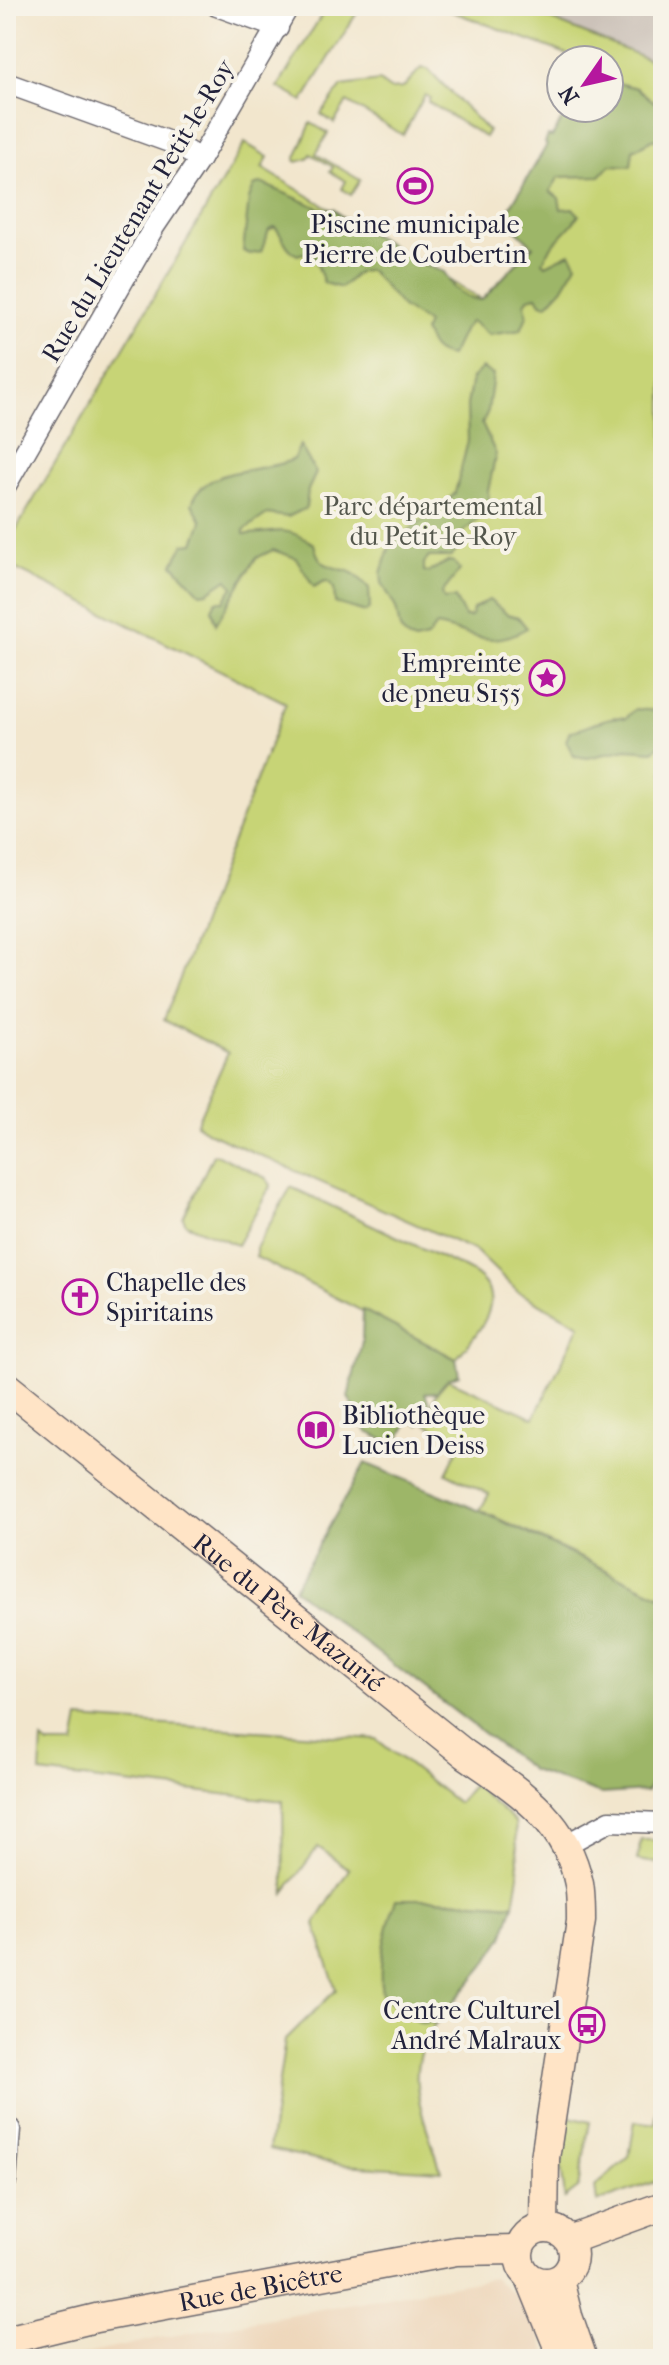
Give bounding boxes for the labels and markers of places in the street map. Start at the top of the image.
sports icon: Piscine municipale Pierre de Coubertin [396,167,434,205]
place label: Piscine municipale Pierre de Coubertin [303,209,527,270]
place label: Empreinte de pneu S155 [381,648,521,709]
place icon: Empreinte de pneu S155 [528,659,566,697]
place label: Chapelle des Spiritains [106,1267,246,1328]
church icon: Chapelle des Spiritains [61,1278,99,1316]
place label: Bibliothèque Lucien Deiss [342,1400,485,1461]
library icon: Bibliothèque Lucien Deiss [297,1411,335,1449]
place label: Centre Culturel André Malraux [383,1995,561,2056]
bus stop icon: Centre Culturel André Malraux [568,2006,606,2044]

